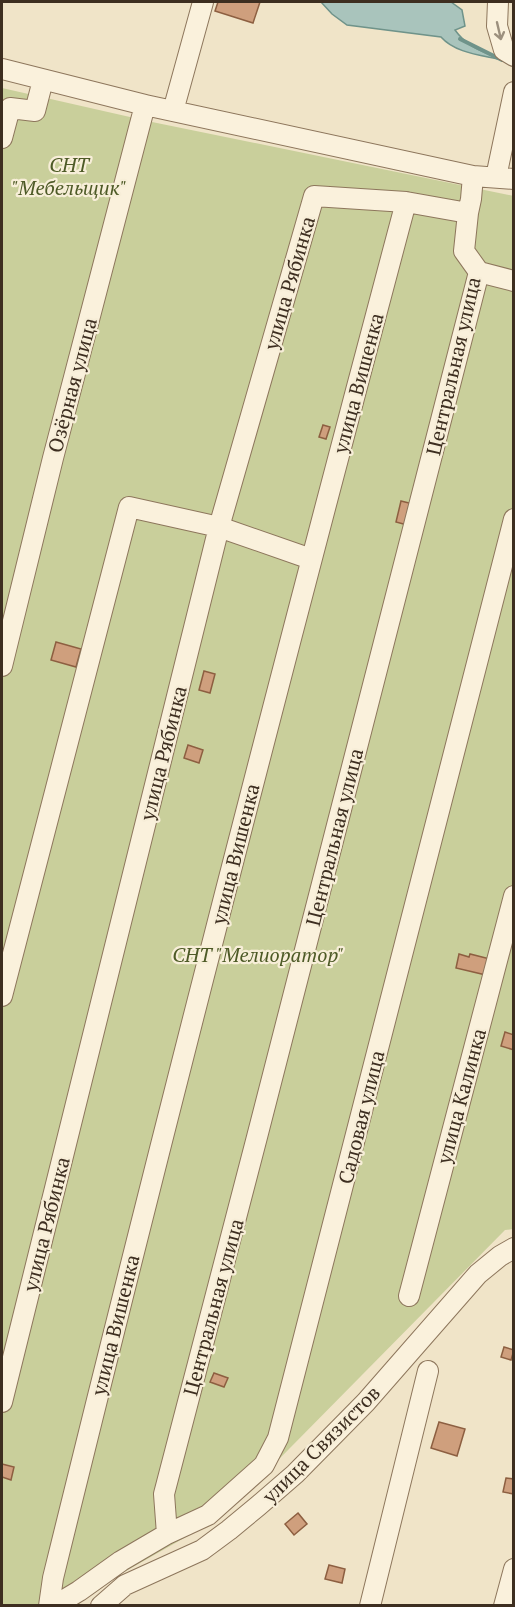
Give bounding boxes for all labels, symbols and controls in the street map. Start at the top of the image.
one-way arrow [494,22,506,41]
park label: СНТ "Мебельщик" [11,151,127,201]
street label: улица Рябинка [257,213,321,354]
street label: Центральная улица [419,274,487,458]
street label: улица Вишенка [326,310,390,457]
street label: Озёрная улица [41,315,103,455]
street label: улица Рябинка [133,683,193,824]
street label: Центральная улица [299,745,369,929]
street label: улица Вишенка [204,781,266,928]
park label: СНТ "Мелиоратор" [172,941,344,968]
street label: улица Калинка [430,1025,492,1168]
street label: Садовая улица [331,1047,391,1187]
street label: улица Рябинка [16,1154,76,1295]
street label: Центральная улица [176,1215,250,1399]
street label: улица Вишенка [84,1252,146,1399]
street label: улица Связистов [255,1379,386,1510]

